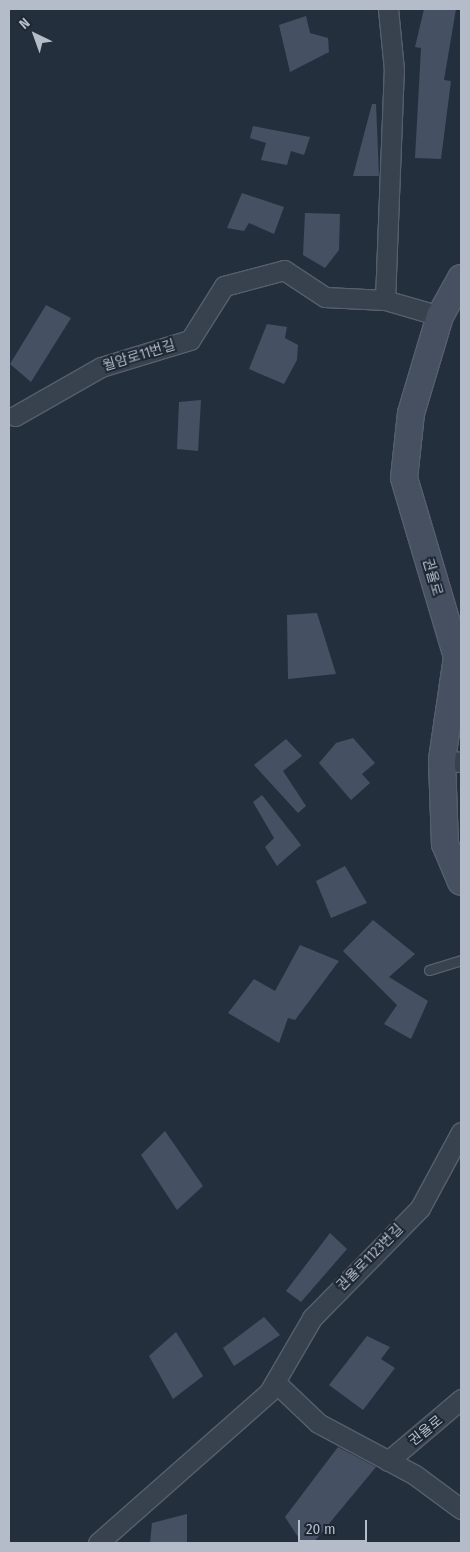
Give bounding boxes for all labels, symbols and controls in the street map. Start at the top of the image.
north arrow [10,10,60,60]
text: N [16,14,33,33]
street label: 월암로11번길 [101,337,177,375]
street label: 권율로 [419,556,445,598]
street label: 권율로1123번길 [333,1221,407,1295]
street label: 권율로 [406,1412,446,1450]
scale bar [300,1510,369,1542]
text: 20 m [306,1520,336,1538]

